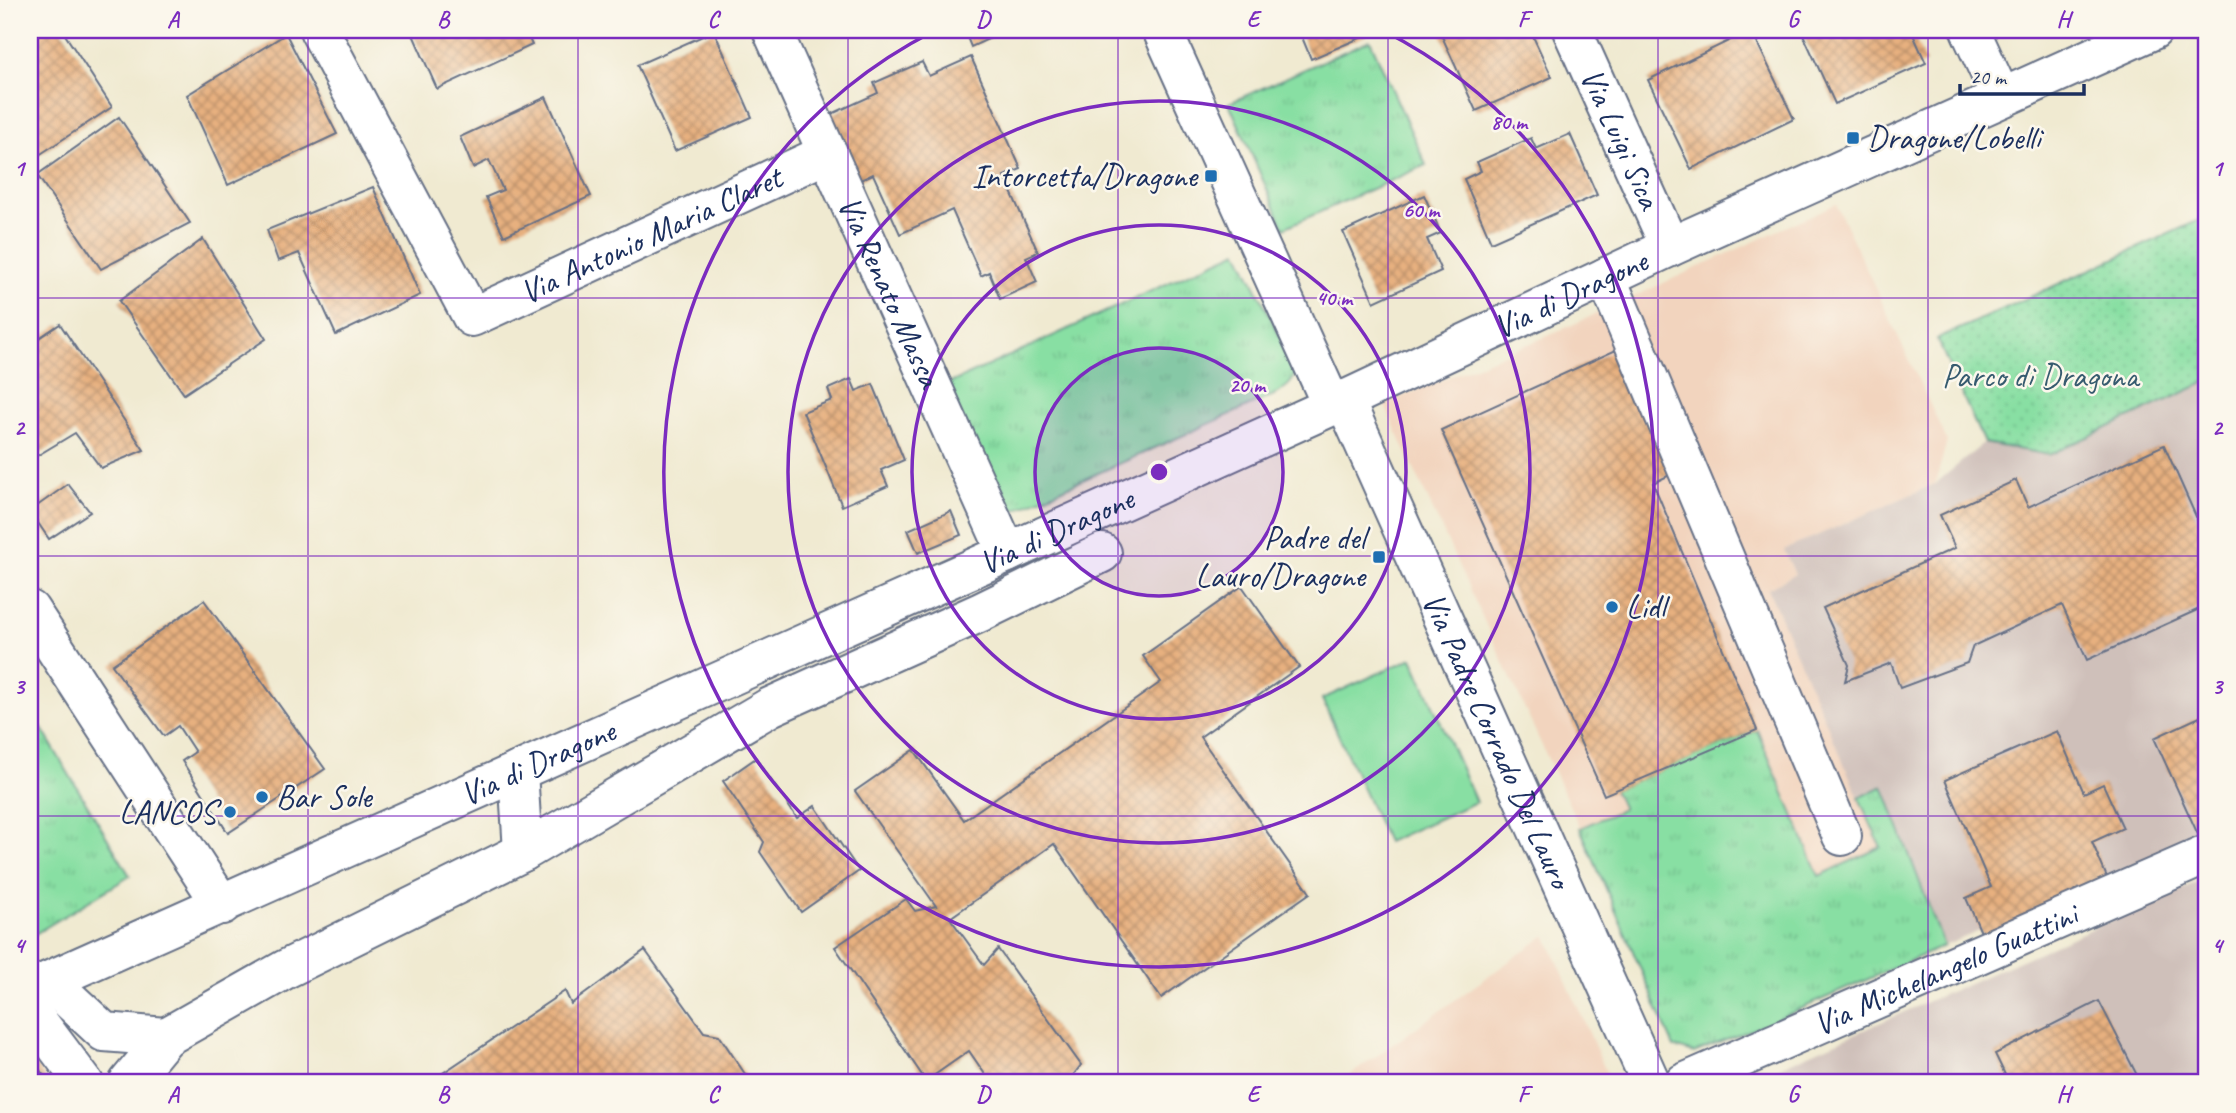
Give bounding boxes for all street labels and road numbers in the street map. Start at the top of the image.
street label: Via Luigi Sica [1571,62,1672,218]
street label: Via Antonio Maria Claret [513,155,791,313]
street label: Via Renato Massa [828,190,952,396]
street label: Via di Dragone [1487,239,1656,348]
street label: Via di Dragone [972,477,1142,584]
street label: Via Padre Corrado Del Lauro [1413,586,1583,897]
street label: Via di Dragone [454,709,624,815]
street label: Via Michelangelo Guattini [1807,891,2087,1045]

